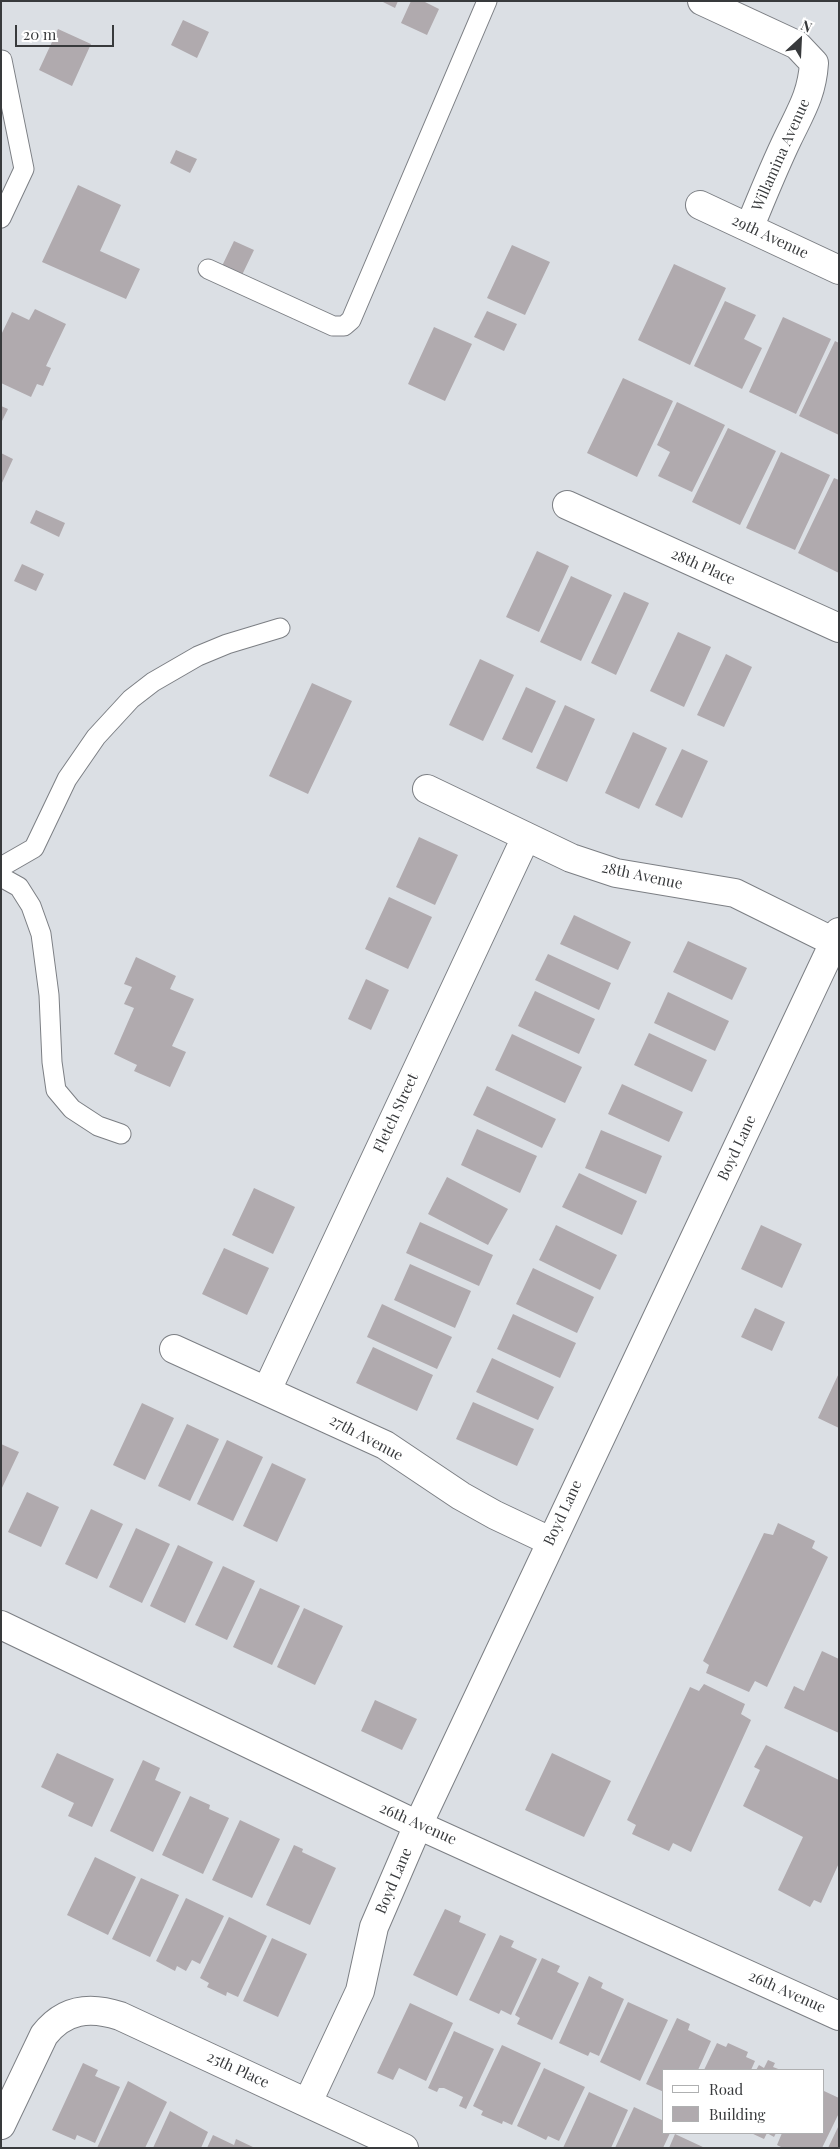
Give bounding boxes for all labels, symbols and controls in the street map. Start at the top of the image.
scale bar [18,15,116,47]
north arrow [775,15,825,65]
text: N [798,15,815,37]
text: 20 m [23,24,56,44]
street label: Willamina Avenue [748,96,814,214]
street label: 29th Avenue [729,211,811,263]
street label: 28th Place [668,545,738,589]
street label: 28th Avenue [600,859,684,893]
street label: Fletch Street [370,1070,422,1156]
street label: Boyd Lane [714,1112,760,1184]
street label: 27th Avenue [326,1411,406,1465]
street label: Boyd Lane [540,1477,586,1549]
street label: 26th Avenue [377,1799,459,1849]
street label: Boyd Lane [372,1845,416,1917]
street label: 26th Avenue [746,1967,828,2017]
street label: 25th Place [204,2048,272,2092]
legend [662,2069,825,2134]
text: Road [709,2079,743,2099]
text: Building [709,2104,765,2124]

